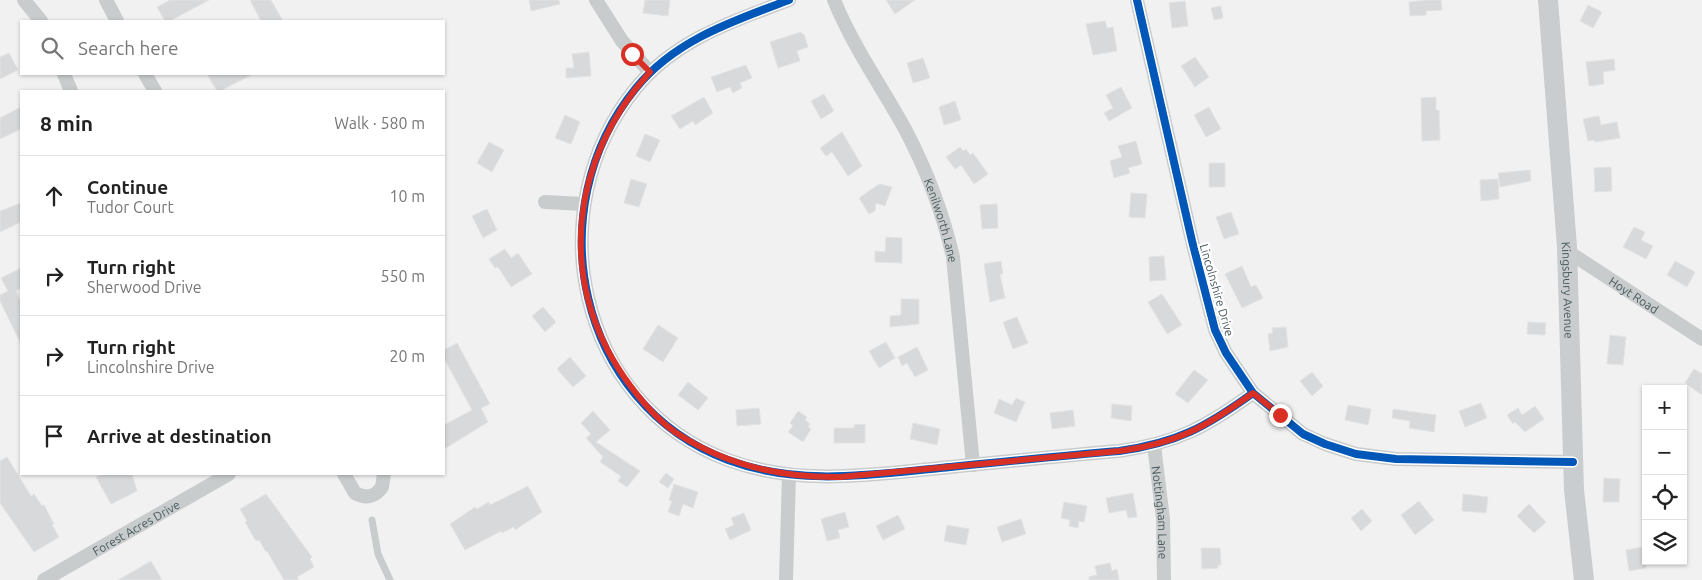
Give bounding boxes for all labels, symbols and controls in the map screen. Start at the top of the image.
search box [20,20,445,75]
icon: search [38,34,66,62]
text: Search here [78,37,178,59]
route start [621,43,644,66]
text: 8 min [40,111,93,135]
text: Walk · 580 m [334,114,425,132]
text: Continue [87,176,168,198]
street label: Kenilworth Lane [922,176,960,263]
icon: ahead [40,182,68,210]
text: 10 m [389,187,425,205]
text: Tudor Court [87,198,174,216]
street label: Kingsbury Avenue [1560,241,1576,339]
street label: Lincolnshire Drive [1198,242,1236,338]
text: Turn right [87,256,175,278]
icon: right [40,262,68,290]
text: 550 m [380,267,425,285]
street label: Hoyt Road [1607,274,1661,316]
text: Sherwood Drive [87,278,202,296]
text: Turn right [87,336,175,358]
icon: right [40,342,68,370]
text: 20 m [389,347,425,365]
text: Lincolnshire Drive [87,358,215,376]
map controls [1642,385,1687,565]
button: + [1642,385,1687,430]
route end [1269,404,1292,427]
icon: arrive [40,422,68,450]
text: Arrive at destination [87,425,272,447]
button: − [1642,430,1687,475]
street label: Nottingham Lane [1150,465,1170,559]
button: locate [1642,475,1687,520]
street label: Forest Acres Drive [90,497,182,557]
button: layers [1642,520,1687,565]

